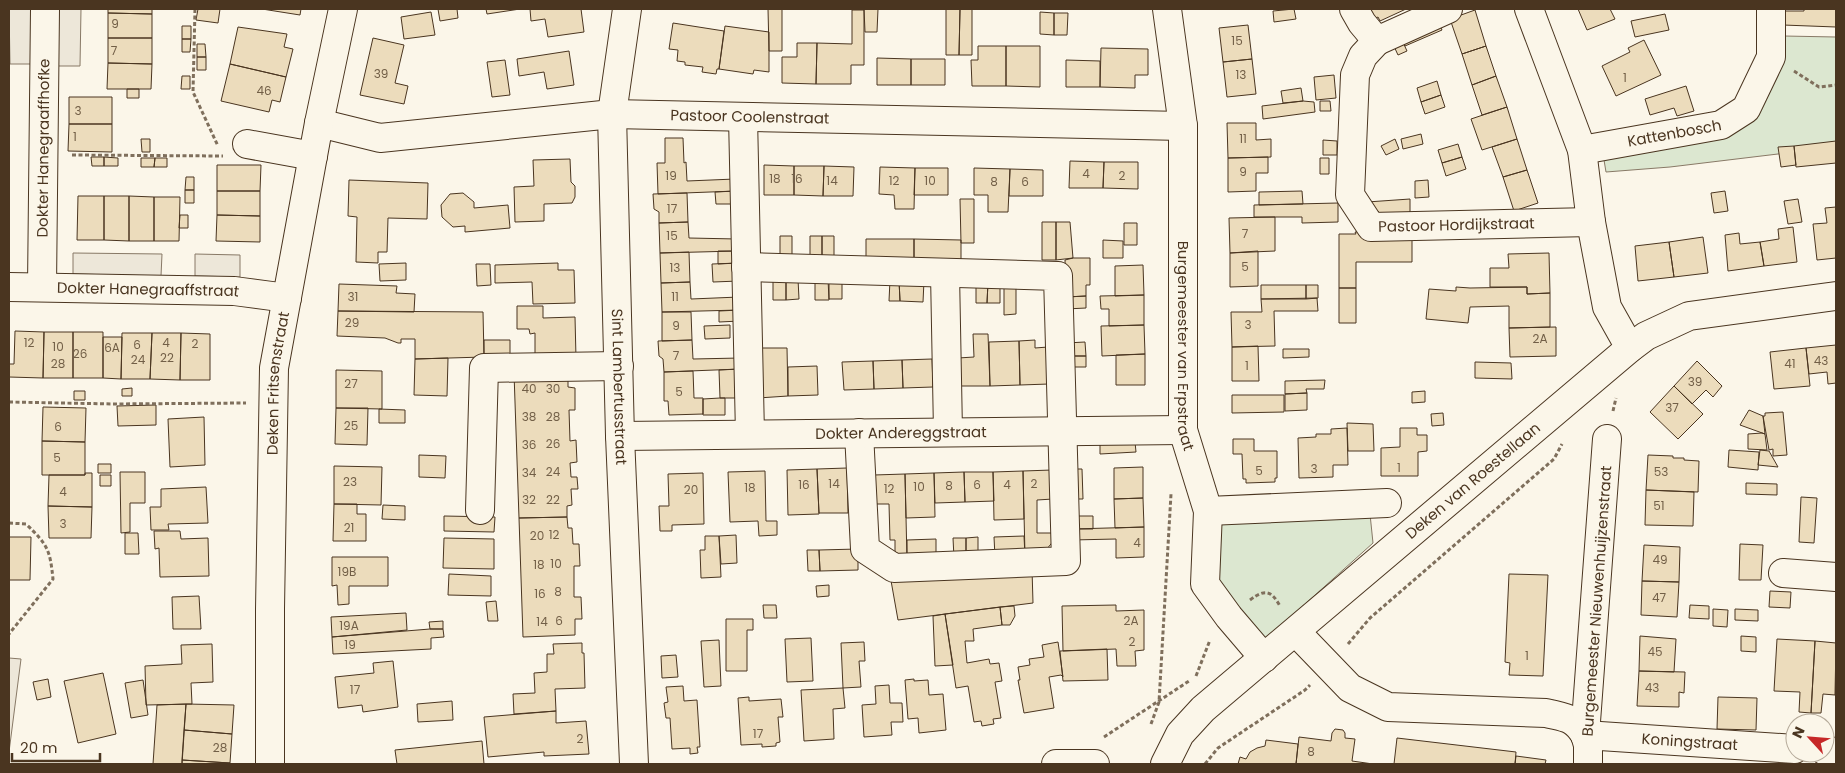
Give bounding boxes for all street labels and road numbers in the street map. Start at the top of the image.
street label: Dokter Hanegraaffhofke [32,58,54,238]
street label: Pastoor Coolenstraat [670,104,830,129]
street label: Kattenbosch [1626,114,1723,152]
street label: Pastoor Hordijkstraat [1378,212,1535,237]
street label: Burgemeester van Erpstraat [1172,241,1200,453]
street label: Dokter Hanegraaffstraat [57,277,241,302]
street label: Sint Lambertusstraat [607,308,632,465]
street label: Deken Fritsenstraat [262,310,294,455]
street label: Deken van Roestellaan [1401,417,1545,544]
street label: Dokter Andereggstraat [815,421,987,444]
street label: Burgemeester Nieuwenhuijzenstraat [1577,465,1616,737]
street label: Koningstraat [1641,728,1739,755]

